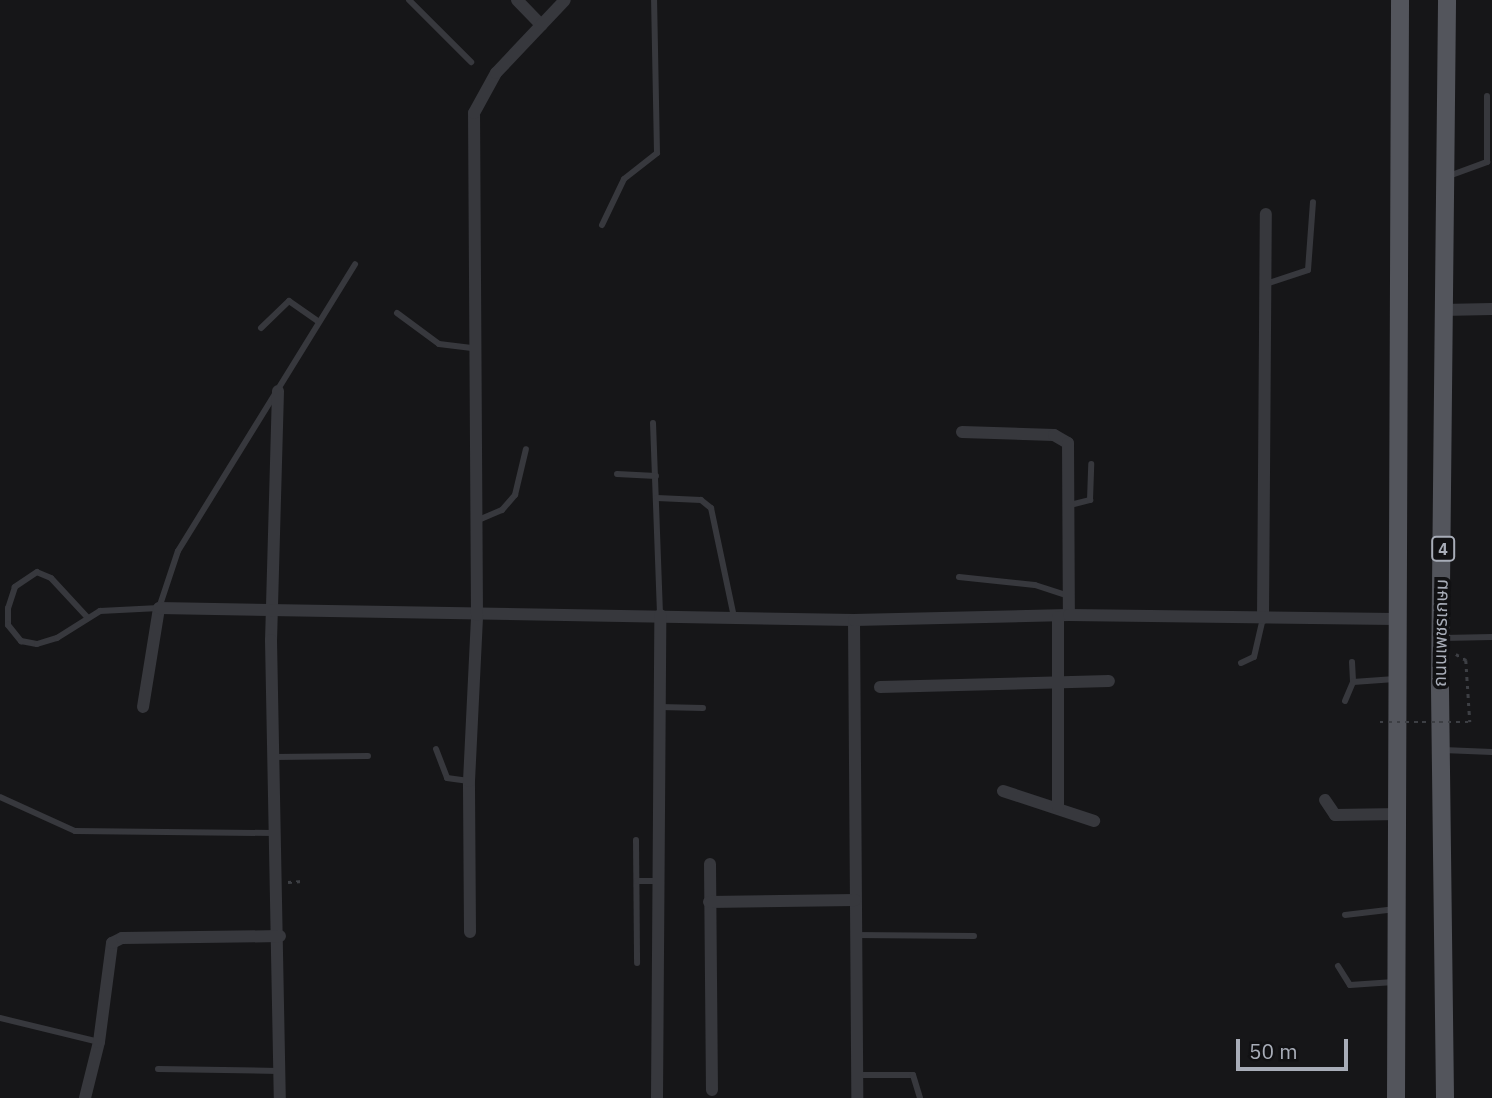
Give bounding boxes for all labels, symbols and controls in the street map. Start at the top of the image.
road number: 4 [1431,536,1455,562]
street label: ถนนเพชรเกษม [1429,579,1453,687]
scale bar [1240,1024,1352,1068]
text: 50 m [1249,1037,1298,1065]

